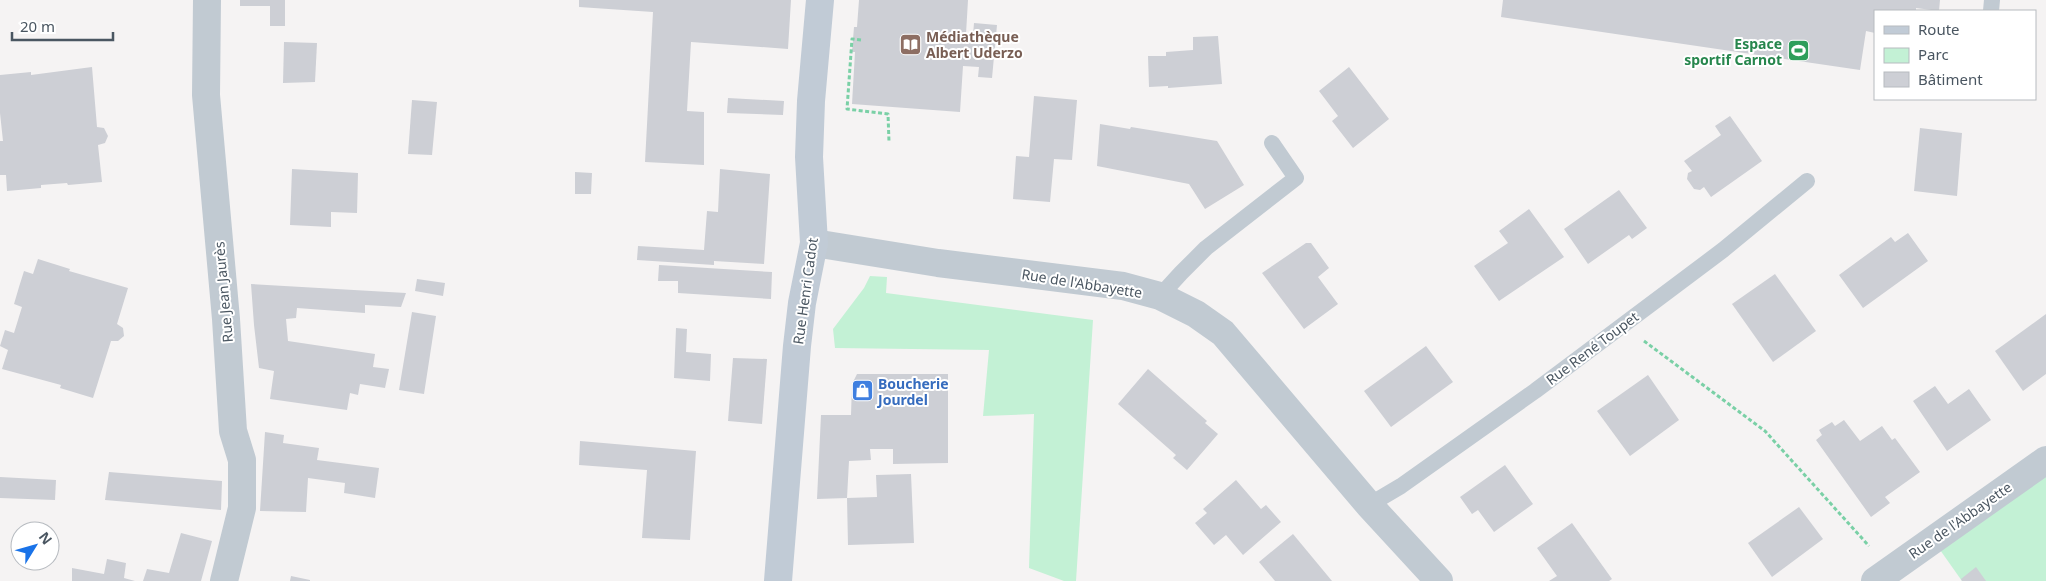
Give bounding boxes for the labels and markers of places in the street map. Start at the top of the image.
place label: Médiathèque Albert Uderzo [926,27,1023,62]
library icon: Médiathèque Albert Uderzo [898,32,922,56]
place label: Espace sportif Carnot [1684,34,1782,69]
sports icon: Espace sportif Carnot [1786,39,1810,63]
place label: Boucherie Jourdel [876,374,949,409]
shop icon: Boucherie Jourdel [850,379,874,403]

